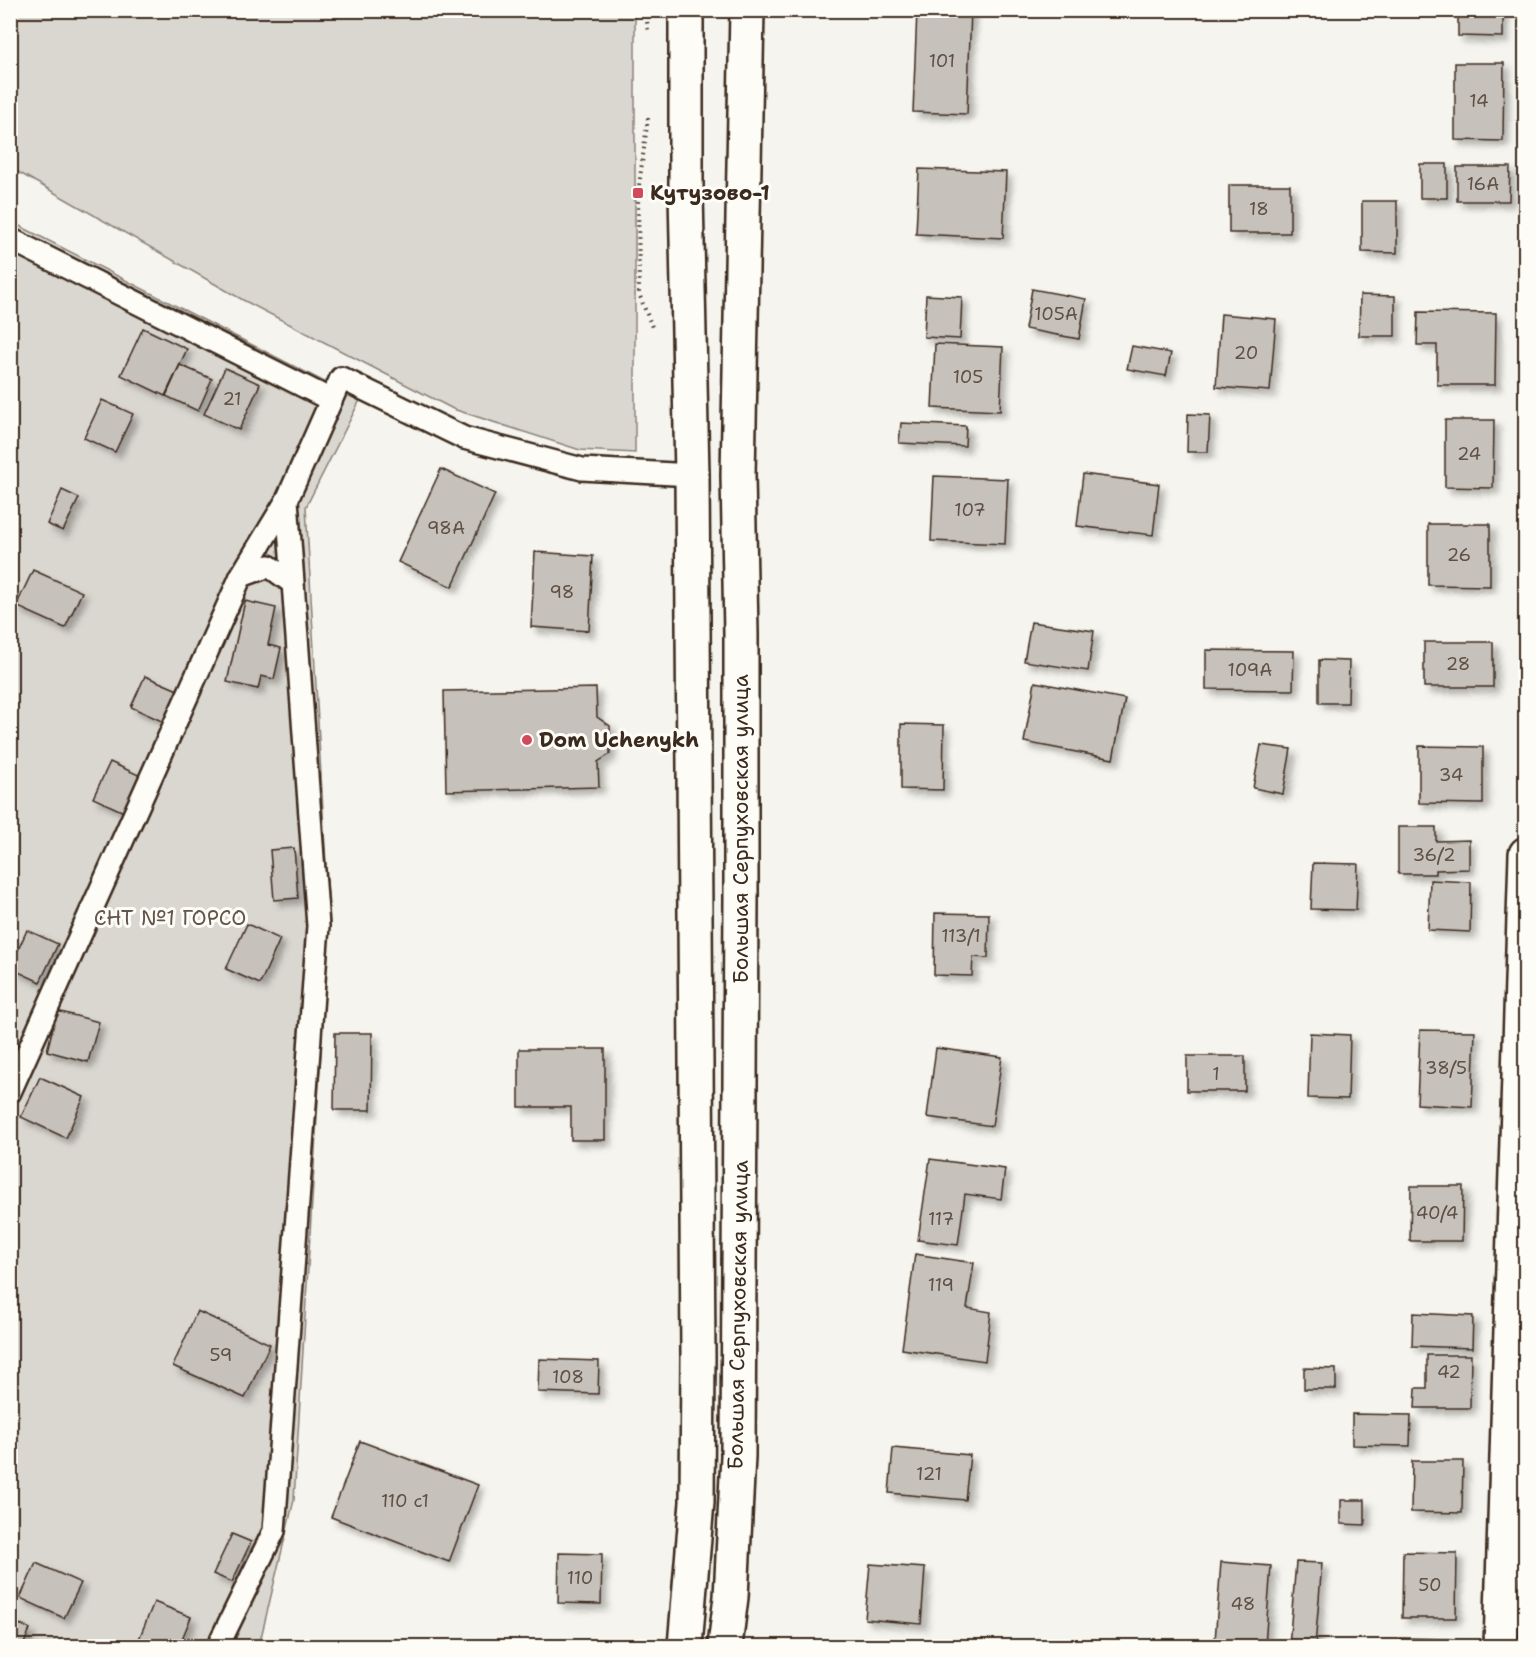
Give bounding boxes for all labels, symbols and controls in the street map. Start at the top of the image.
house number: 101 [929,49,955,73]
house number: 14 [1469,89,1489,113]
house number: 16А [1467,172,1499,196]
place label: Кутузово-1 [650,179,770,207]
marker: Кутузово-1 [631,186,645,200]
house number: 18 [1249,197,1269,221]
house number: 105А [1034,302,1078,326]
house number: 20 [1234,341,1258,365]
house number: 105 [953,365,983,389]
house number: 21 [222,387,242,411]
house number: 24 [1457,442,1481,466]
house number: 107 [954,498,986,522]
house number: 98А [427,516,465,540]
house number: 26 [1447,543,1471,567]
house number: 98 [550,580,574,604]
house number: 28 [1446,652,1470,676]
house number: 109А [1228,658,1272,682]
street label: Большая Серпуховская улица [727,674,755,984]
place label: Dom Uchenykh [539,726,699,754]
marker: Dom Uchenykh [520,733,534,747]
house number: 34 [1439,763,1463,787]
house number: 36/2 [1412,843,1456,867]
park label: СНТ №1 ГОРСО [94,904,246,932]
house number: 113/1 [941,924,981,948]
house number: 38/5 [1425,1056,1467,1080]
house number: 1 [1212,1062,1220,1086]
street label: Большая Серпуховская улица [721,1160,755,1470]
house number: 40/4 [1416,1201,1458,1225]
house number: 117 [928,1207,954,1231]
house number: 119 [928,1273,954,1297]
house number: 59 [210,1343,232,1367]
house number: 42 [1437,1360,1461,1384]
house number: 108 [552,1365,584,1389]
house number: 121 [916,1462,942,1486]
house number: 110 с1 [381,1489,429,1513]
house number: 110 [567,1566,593,1590]
house number: 50 [1418,1573,1442,1597]
house number: 48 [1231,1592,1255,1616]

